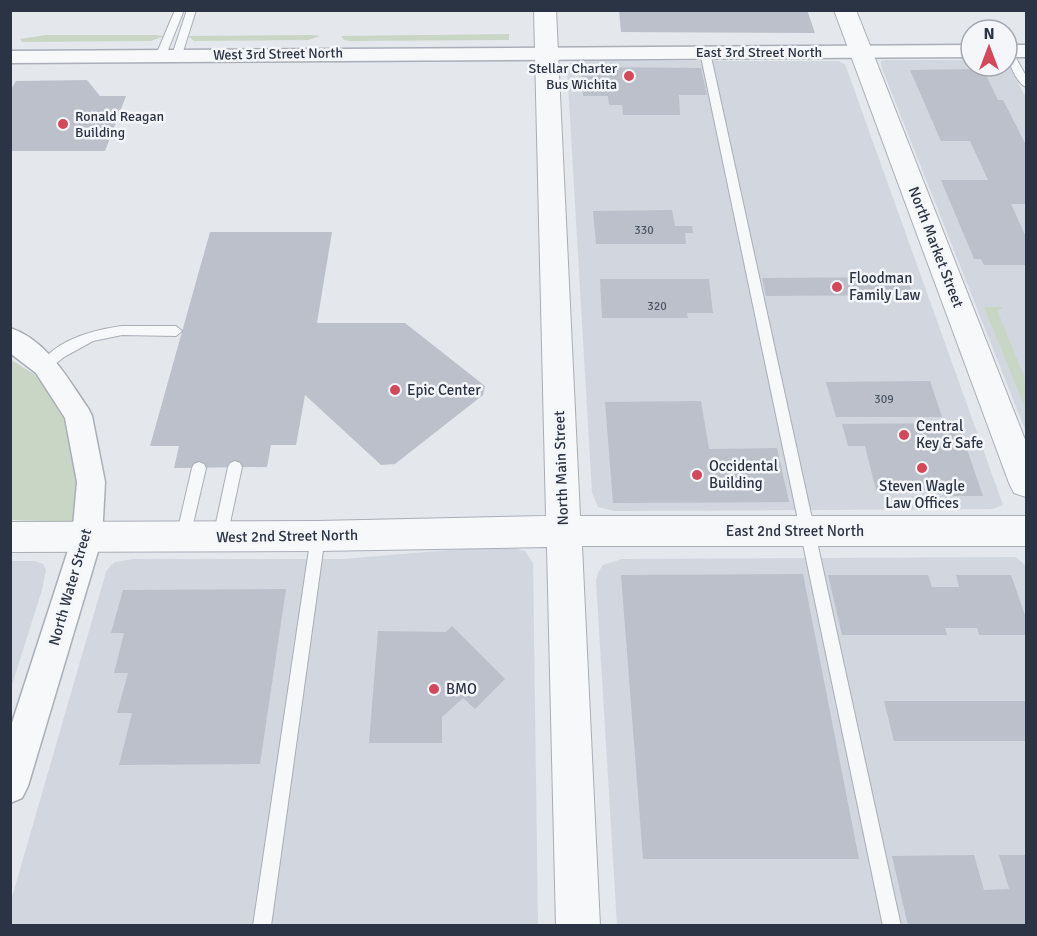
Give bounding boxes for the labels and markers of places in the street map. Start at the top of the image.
place label: Stellar Charter Bus Wichita [528,60,618,93]
marker: Stellar Charter Bus Wichita [622,69,636,83]
place label: Ronald Reagan Building [75,108,164,141]
marker: Ronald Reagan Building [56,117,70,131]
place label: Floodman Family Law [849,269,921,304]
marker: Floodman Family Law [830,280,844,294]
place label: Epic Center [407,381,481,399]
marker: Epic Center [388,383,402,397]
place label: Central Key & Safe [916,417,983,452]
marker: Central Key & Safe [897,428,911,442]
place label: Occidental Building [709,457,778,492]
marker: Steven Wagle Law Offices [915,461,929,475]
marker: Occidental Building [690,468,704,482]
place label: Steven Wagle Law Offices [879,477,965,512]
place label: BMO [446,680,477,698]
marker: BMO [427,682,441,696]

